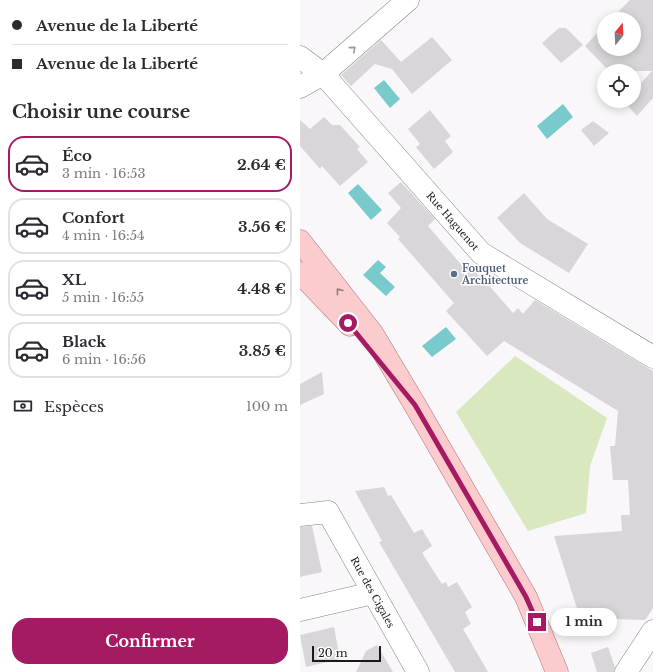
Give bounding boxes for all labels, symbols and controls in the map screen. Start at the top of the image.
north arrow [597,12,641,56]
map controls [597,12,641,108]
text: Avenue de la Liberté [36,16,198,35]
one-way arrow [348,46,355,53]
text: Avenue de la Liberté [36,54,198,73]
button: locate [597,64,641,108]
text: Choisir une course [12,101,190,123]
icon: car [14,146,50,182]
text: Éco [62,146,92,165]
text: 2.64 € [237,155,286,174]
text: 3 min · 16:53 [62,165,146,182]
street label: Rue Haguenot [424,189,482,254]
icon: car [14,208,50,244]
text: Confort [62,208,125,227]
text: 3.56 € [238,217,286,236]
text: 4 min · 16:54 [62,227,145,244]
place label: Fouquet Architecture [461,262,529,287]
marker: Fouquet Architecture [449,269,459,279]
icon: car [14,270,50,306]
text: XL [62,270,86,289]
text: 4.48 € [237,279,286,298]
one-way arrow [337,288,344,295]
text: 5 min · 16:55 [62,289,144,306]
route start [339,314,357,332]
icon: car [14,332,50,368]
text: Black [62,332,106,351]
text: 3.85 € [239,341,286,360]
text: 6 min · 16:56 [62,351,146,368]
icon: cash [12,395,34,417]
text: Espèces [44,397,104,416]
text: 100 m [246,398,288,415]
street label: Rue des Cigales [348,554,398,631]
callout: 1 min [551,608,617,636]
route end [528,613,546,631]
text: 1 min [565,613,603,630]
button: Confirmer [12,618,288,664]
scale bar [312,644,381,663]
text: 20 m [318,646,348,660]

